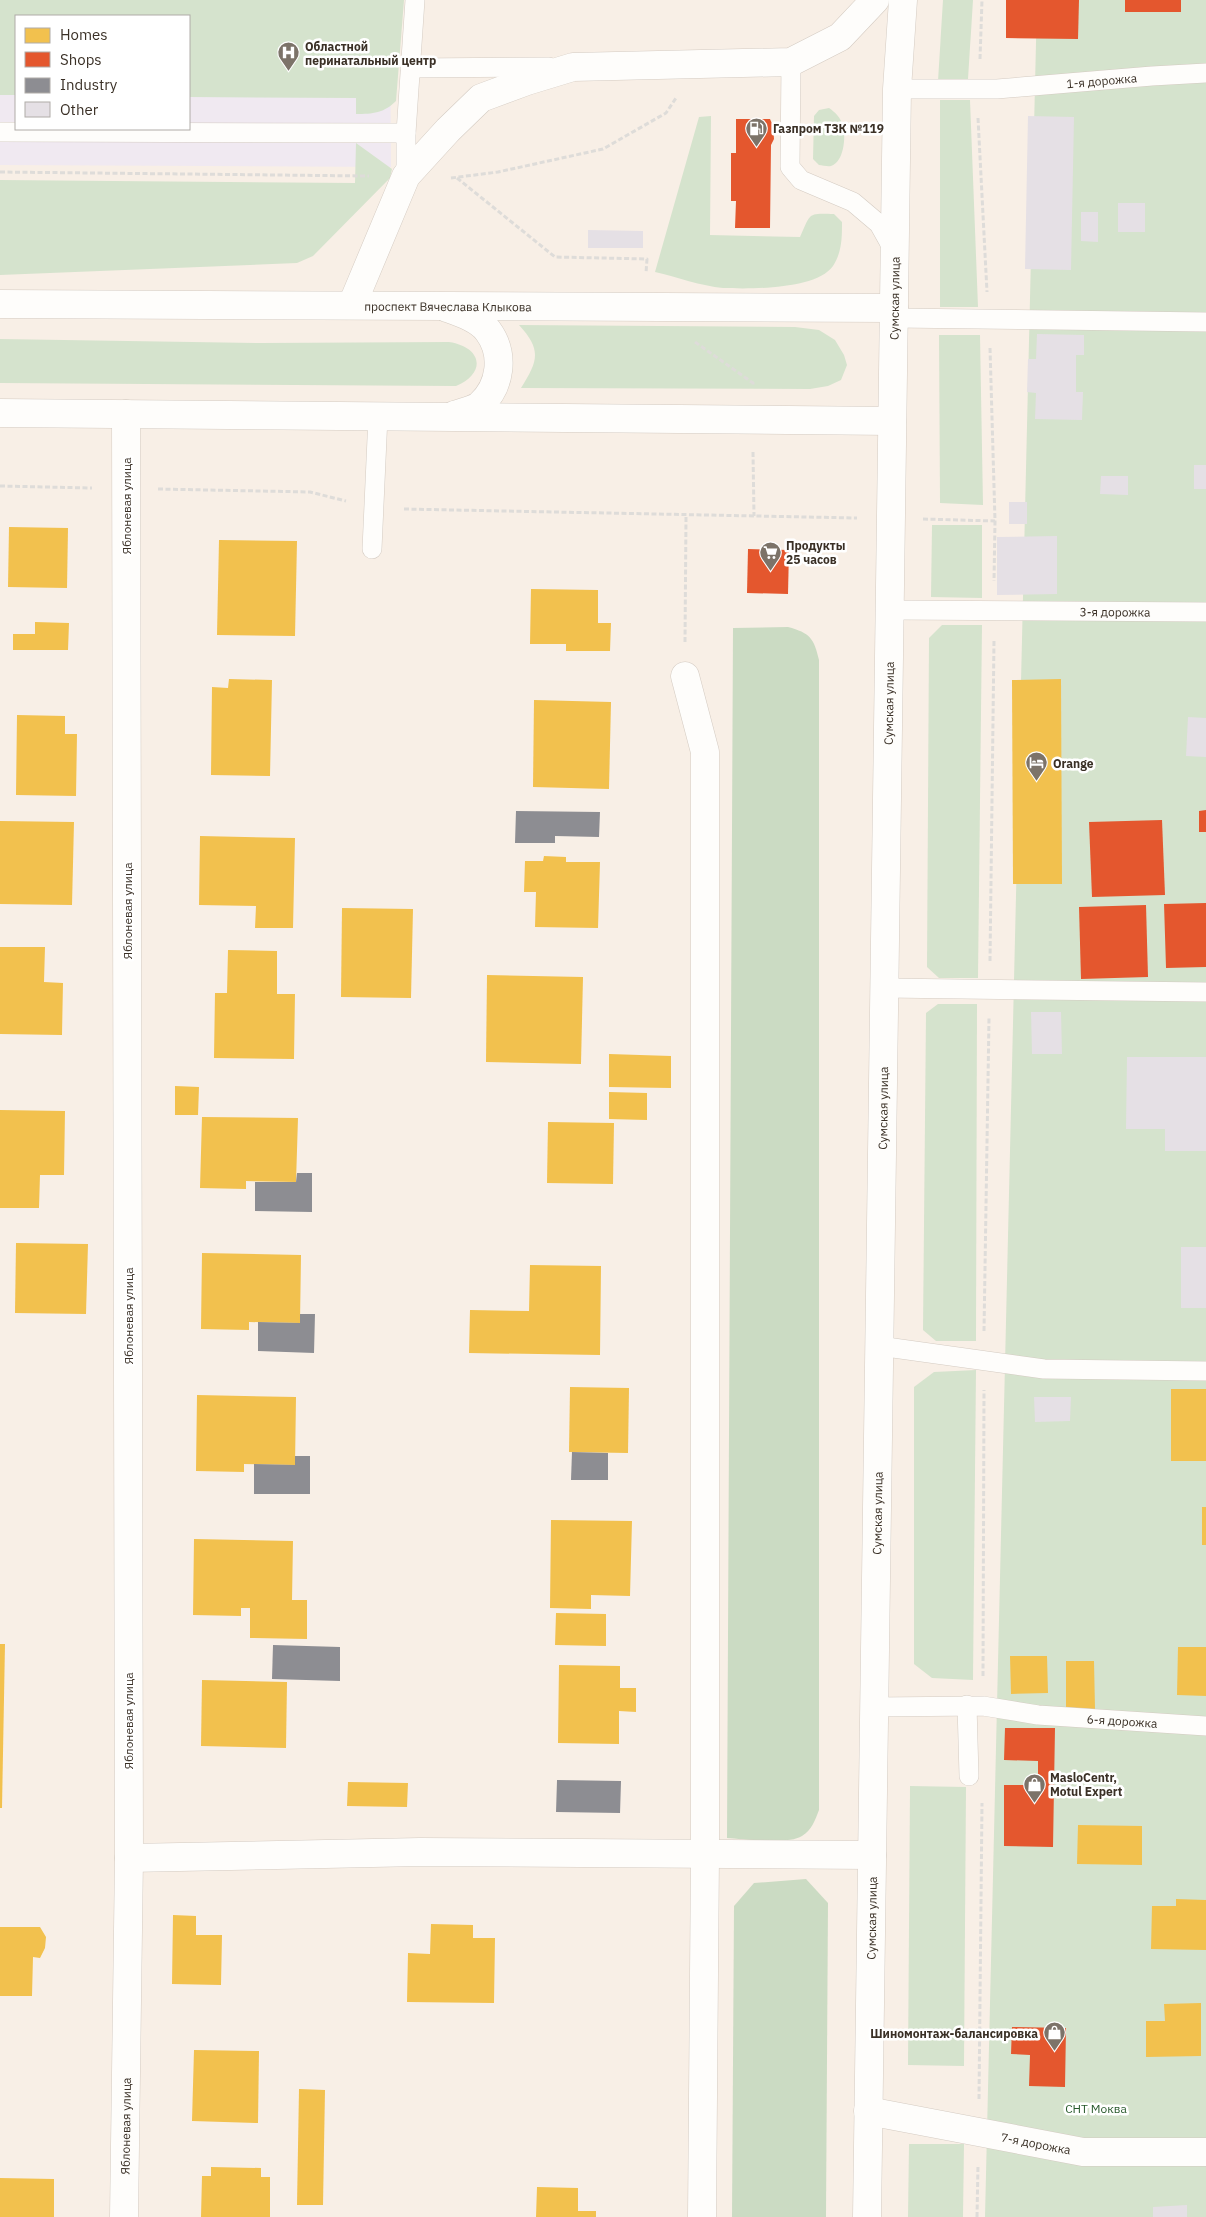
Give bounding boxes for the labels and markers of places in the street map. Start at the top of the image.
place label: Областной перинатальный центр [305,39,436,68]
hospital icon: Областной перинатальный центр [277,41,301,72]
fuel station icon: Газпром ТЗК №119 [745,116,769,147]
place label: Газпром ТЗК №119 [773,121,884,136]
place label: Продукты 25 часов [786,538,845,567]
supermarket icon: Продукты 25 часов [758,540,782,571]
hotel icon: Orange [1025,751,1049,782]
place label: Orange [1053,756,1094,771]
place label: MasloCentr, Motul Expert [1050,1770,1123,1799]
shop icon: MasloCentr, Motul Expert [1022,1772,1046,1803]
shop icon: Шиномонтаж-балансировка [1042,2021,1066,2052]
place label: Шиномонтаж-балансировка [870,2026,1038,2041]

